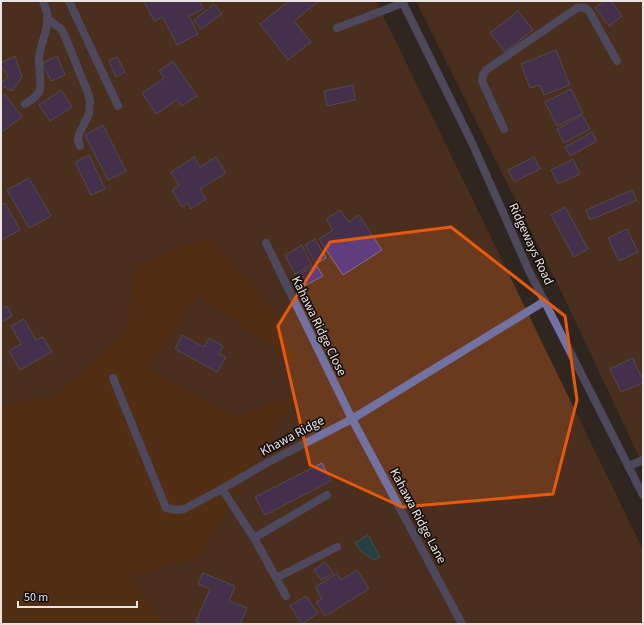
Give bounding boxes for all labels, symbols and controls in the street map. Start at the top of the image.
street label: Ridgeways Road [504,200,558,288]
street label: Kahawa Ridge Close [287,273,351,379]
street label: Khawa Ridge [257,412,327,460]
street label: Kahawa Ridge Lane [385,465,451,567]
scale bar [18,583,137,609]
text: 50 m [24,589,48,606]

